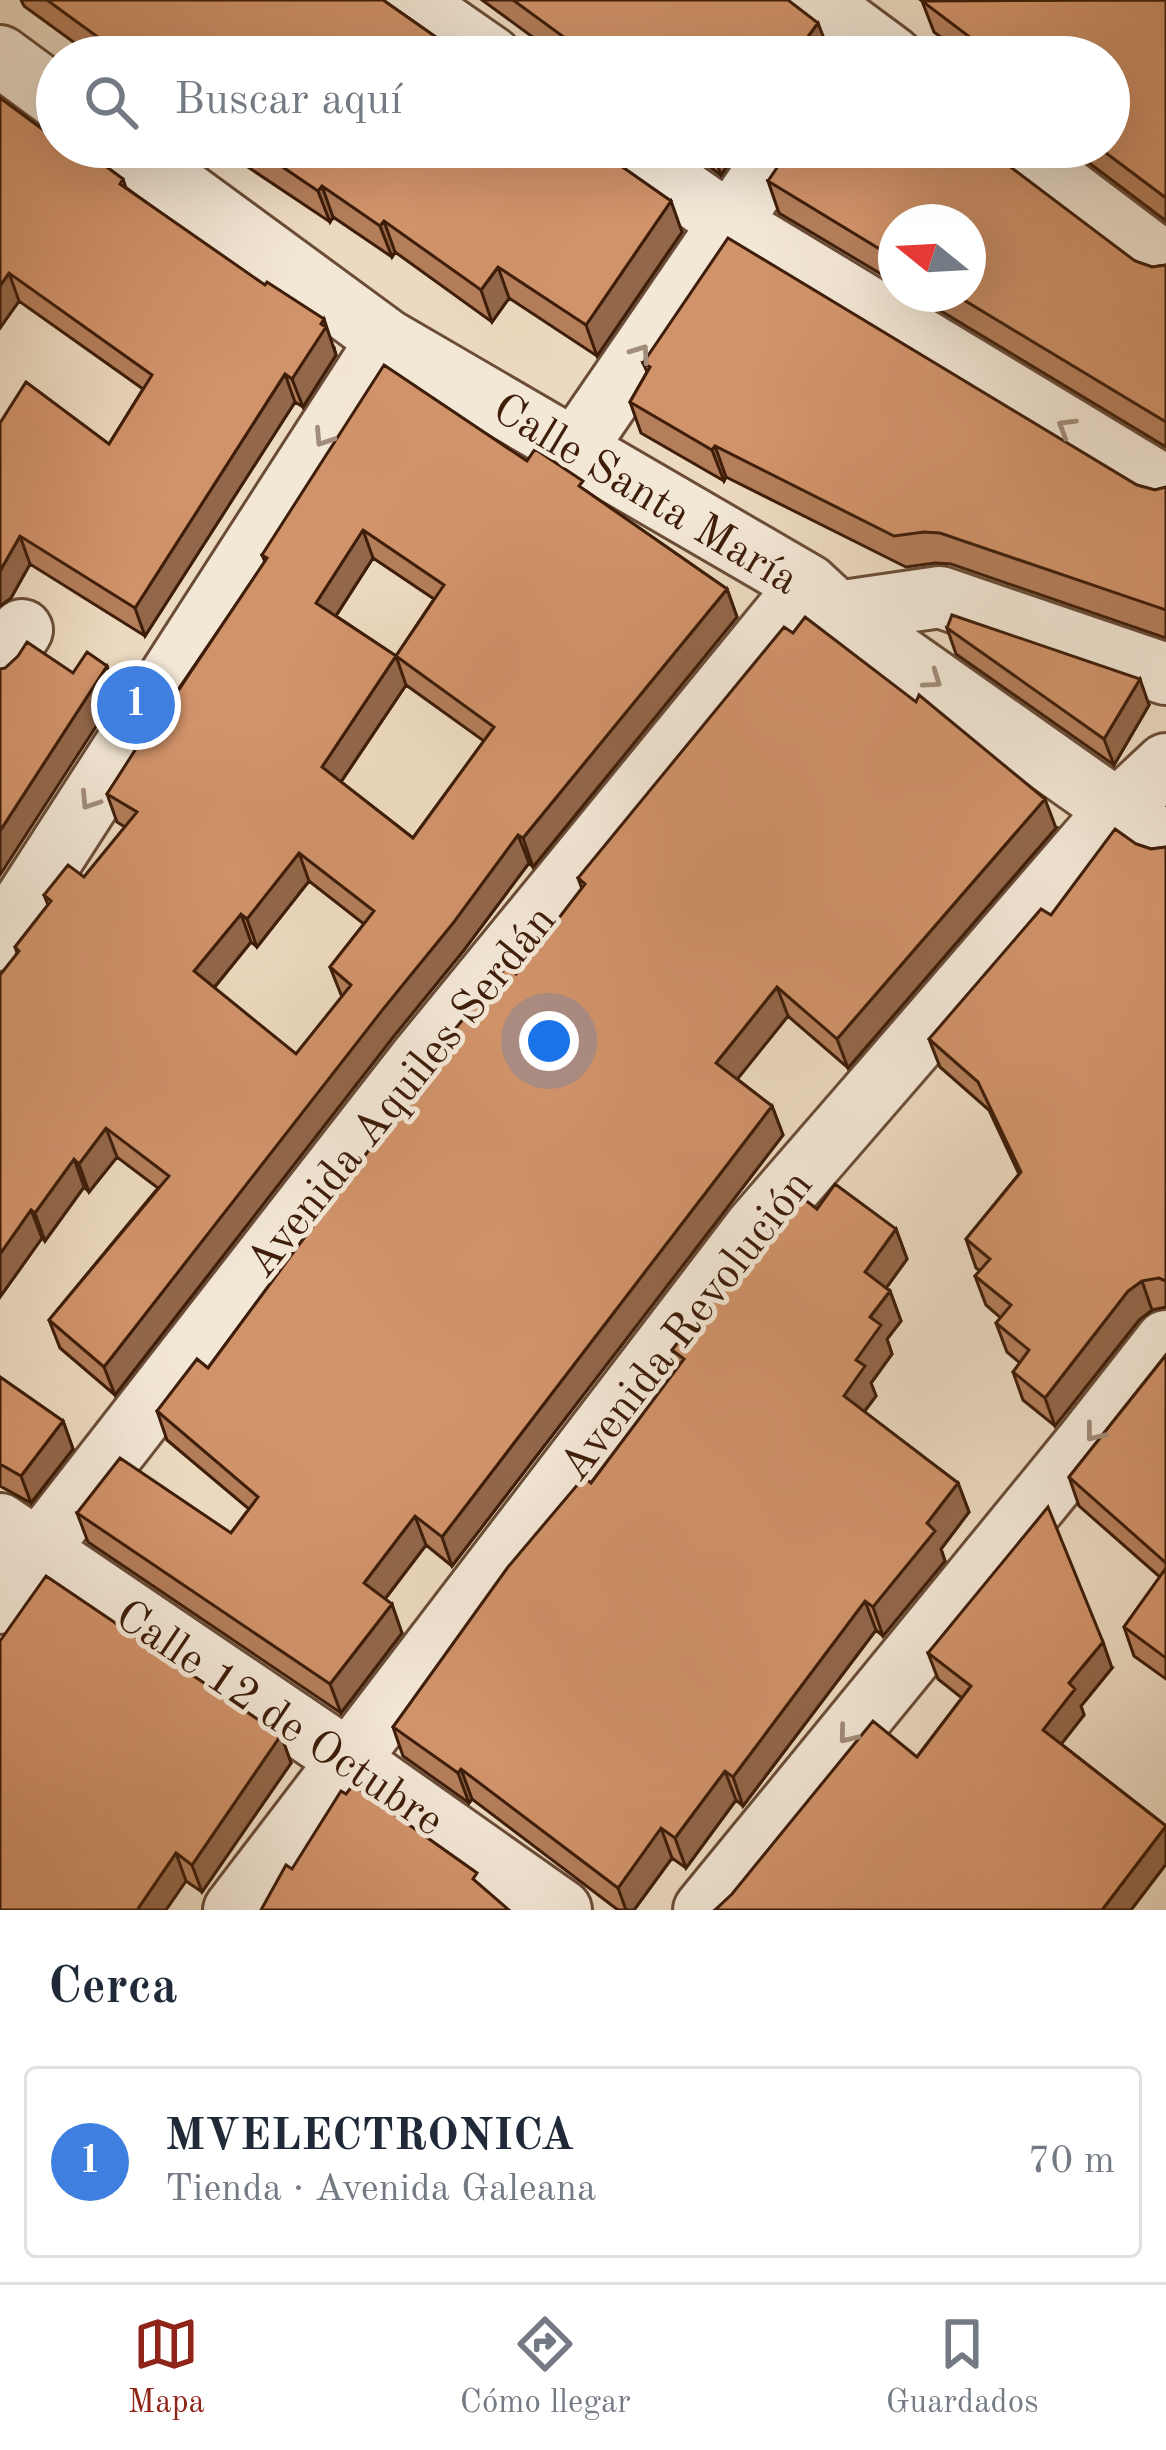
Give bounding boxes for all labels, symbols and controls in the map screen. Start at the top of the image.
search box [36,36,1130,168]
icon: search [78,69,144,135]
text: Buscar aquí [174,79,403,124]
north arrow [878,204,986,312]
one-way arrow [627,344,649,366]
street label: Calle Santa María [484,387,805,605]
one-way arrow [1057,419,1079,441]
one-way arrow [315,425,338,447]
pin: 1 [97,660,175,750]
one-way arrow [920,666,942,688]
one-way arrow [82,788,104,810]
street label: Avenida Aquiles Serdán [239,898,566,1287]
your location [519,1011,579,1071]
street label: Avenida Revolución [553,1163,822,1490]
one-way arrow [1087,1419,1108,1441]
street label: Calle 12 de Octubre [106,1594,451,1846]
one-way arrow [840,1721,862,1743]
text: Cerca [48,1963,178,2014]
text: MVELECTRONICA [165,2115,574,2160]
text: 1 [79,2142,101,2181]
text: 70 m [1028,2142,1115,2181]
text: Tienda · Avenida Galeana [165,2170,596,2209]
tab: Mapa [128,2311,205,2424]
tab: Cómo llegar [460,2311,631,2424]
tab: Guardados [886,2311,1038,2424]

